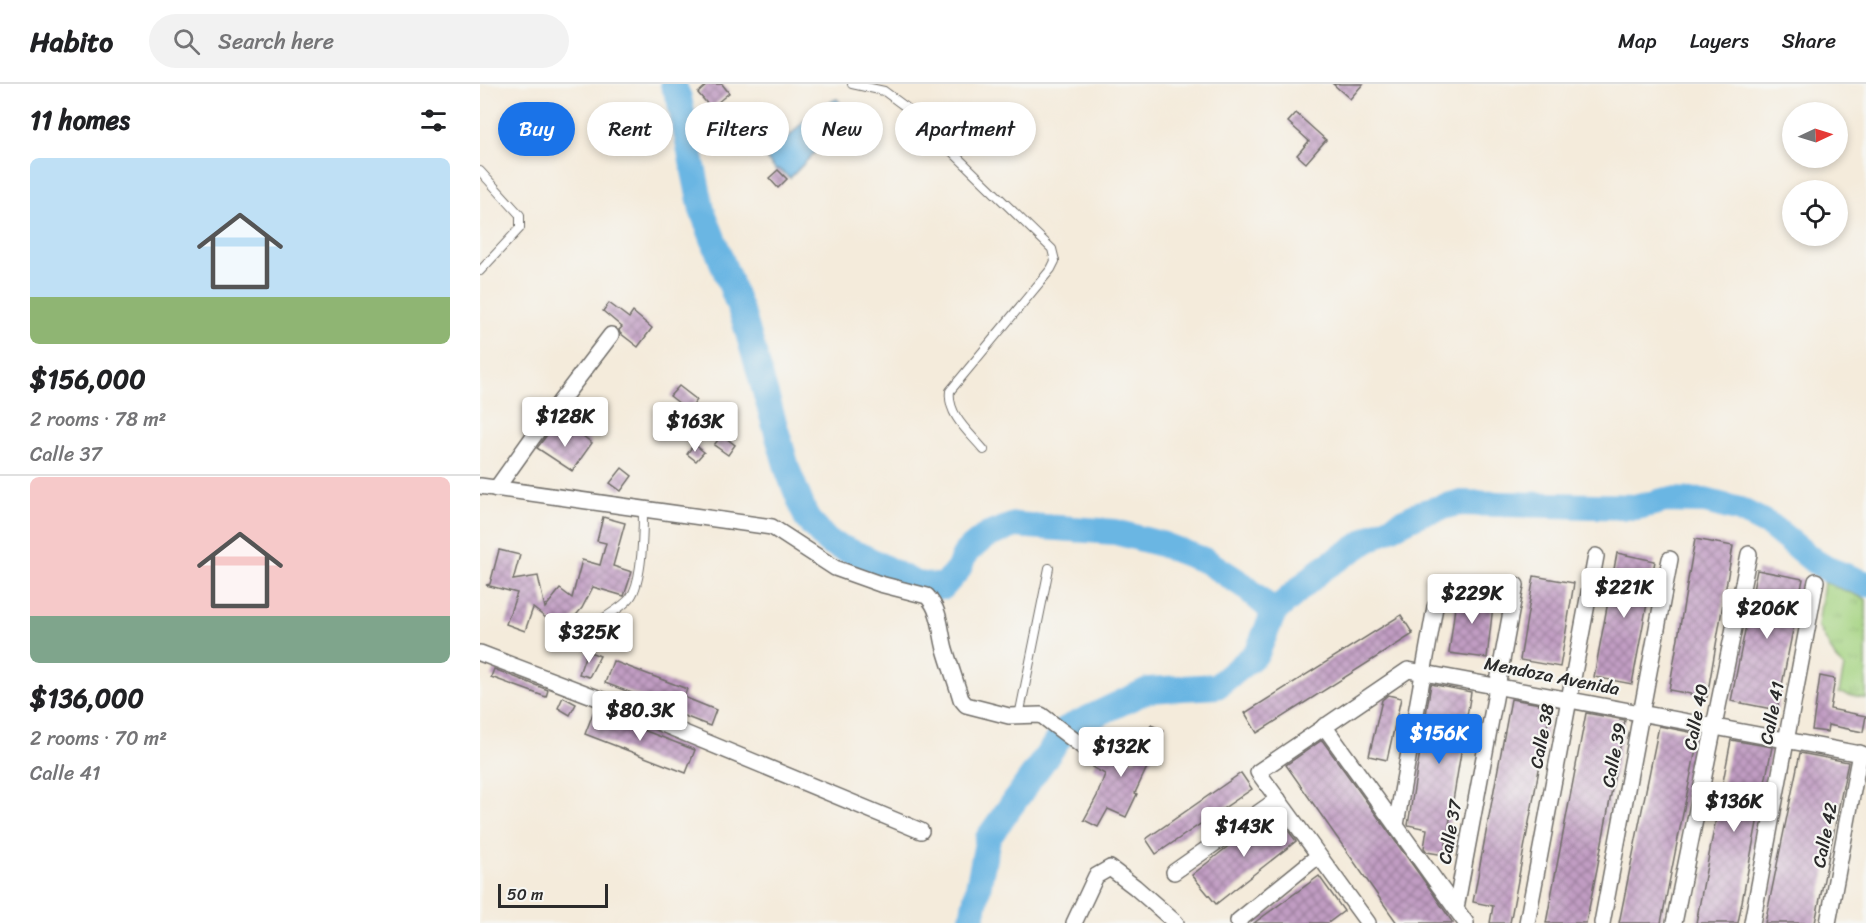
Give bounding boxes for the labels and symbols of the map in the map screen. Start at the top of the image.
north arrow [1782,102,1848,168]
pin: $128K [523,397,607,448]
pin: $163K [653,402,737,453]
pin: $221K [1582,568,1666,619]
pin: $229K [1430,574,1514,625]
pin: $206K [1725,589,1809,640]
pin: $325K [547,613,631,664]
street label: Mendoza Avenida [1482,647,1622,705]
street label: Calle 41 [1750,679,1794,747]
street label: Calle 40 [1674,681,1718,753]
pin: $80.3K [591,691,689,742]
street label: Calle 38 [1520,701,1564,771]
pin: $156K [1397,714,1481,765]
street label: Calle 39 [1592,720,1636,790]
pin: $132K [1079,727,1163,778]
pin: $136K [1692,782,1776,833]
street label: Calle 37 [1429,796,1472,867]
street label: Calle 42 [1803,799,1847,871]
pin: $143K [1202,807,1286,858]
scale bar [498,881,608,908]

